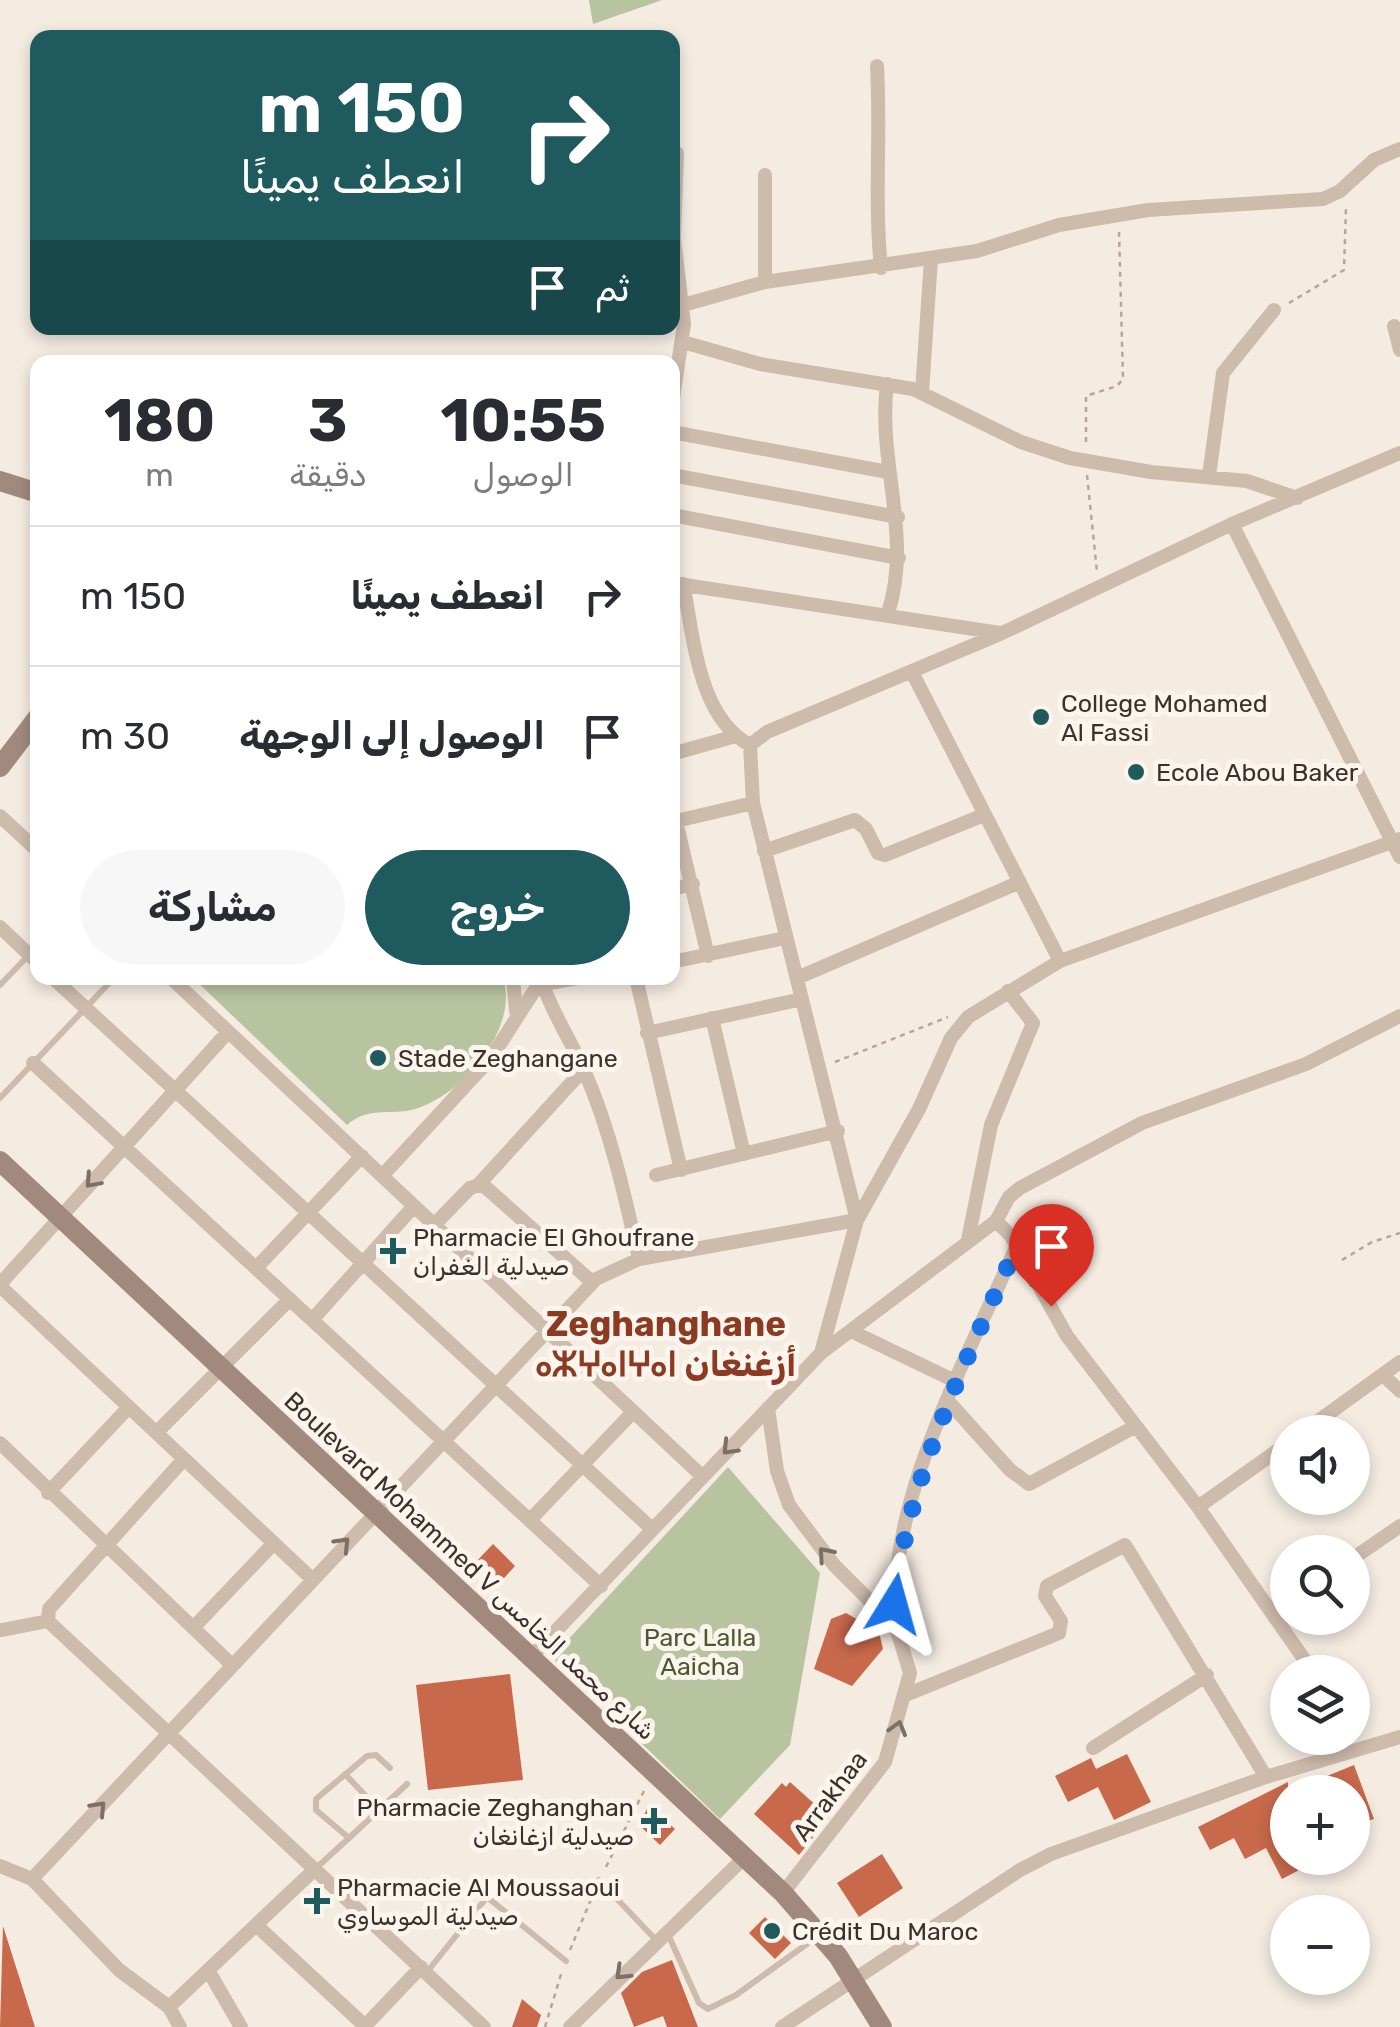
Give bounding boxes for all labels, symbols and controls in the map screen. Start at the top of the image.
text: 150 m [258,67,465,150]
icon: right [500,70,630,200]
text: انعطف يمينًا [240,151,465,204]
icon: arrive [520,260,575,315]
text: ثم [595,265,630,311]
text: 180 [104,385,215,456]
text: 3 [308,385,348,456]
text: 10:55 [440,385,606,456]
text: m [145,456,174,494]
text: دقيقة [289,456,366,494]
text: الوصول [473,456,574,494]
icon: right [575,569,630,624]
text: 150 m [80,573,186,619]
text: انعطف يمينًا [350,573,545,619]
place label: College Mohamed Al Fassi [1061,689,1268,747]
marker: College Mohamed Al Fassi [1030,706,1052,728]
icon: arrive [575,709,630,764]
text: 30 m [80,713,170,759]
text: الوصول إلى الوجهة [239,713,545,759]
place label: Ecole Abou Baker [1156,758,1359,787]
marker: Ecole Abou Baker [1125,761,1147,783]
button: مشاركة [80,850,345,965]
button: خروج [365,850,630,965]
place label: Stade Zeghangane [398,1044,618,1073]
marker: Stade Zeghangane [367,1047,389,1069]
one-way arrow [86,1170,104,1188]
pin [1009,1204,1094,1307]
icon: arrive [1024,1219,1079,1274]
place label: Pharmacie El Ghoufrane صيدلية الغفران [413,1223,694,1281]
marker: Pharmacie El Ghoufrane صيدلية الغفران [382,1240,404,1262]
district label: Zeghanghane ⴰⵣⵖⴰⵏⵖⴰⵏ أزغنغان [535,1303,797,1385]
street label: Boulevard Mohammed V شارع محمد الخامس [276,1386,662,1748]
map controls [1270,1415,1370,1995]
button: sound [1270,1415,1370,1515]
one-way arrow [723,1437,741,1455]
button: search [1270,1535,1370,1635]
one-way arrow [332,1538,350,1556]
one-way arrow [818,1547,836,1566]
position arrow [842,1552,946,1656]
park label: Parc Lalla Aaicha [644,1623,756,1681]
button: layers [1270,1655,1370,1755]
one-way arrow [886,1720,907,1737]
street label: Arrakhaa [787,1745,873,1847]
button: + [1270,1775,1370,1875]
place label: Pharmacie Zeghanghan صيدلية ازغانغان [357,1793,634,1851]
one-way arrow [87,1801,105,1820]
marker: Pharmacie Zeghanghan صيدلية ازغانغان [643,1810,665,1832]
place label: Pharmacie Al Moussaoui صيدلية الموساوي [337,1873,620,1934]
marker: Pharmacie Al Moussaoui صيدلية الموساوي [306,1890,328,1912]
button: − [1270,1895,1370,1995]
place label: Crédit Du Maroc [792,1917,978,1946]
marker: Crédit Du Maroc [761,1920,783,1942]
one-way arrow [615,1961,633,1979]

